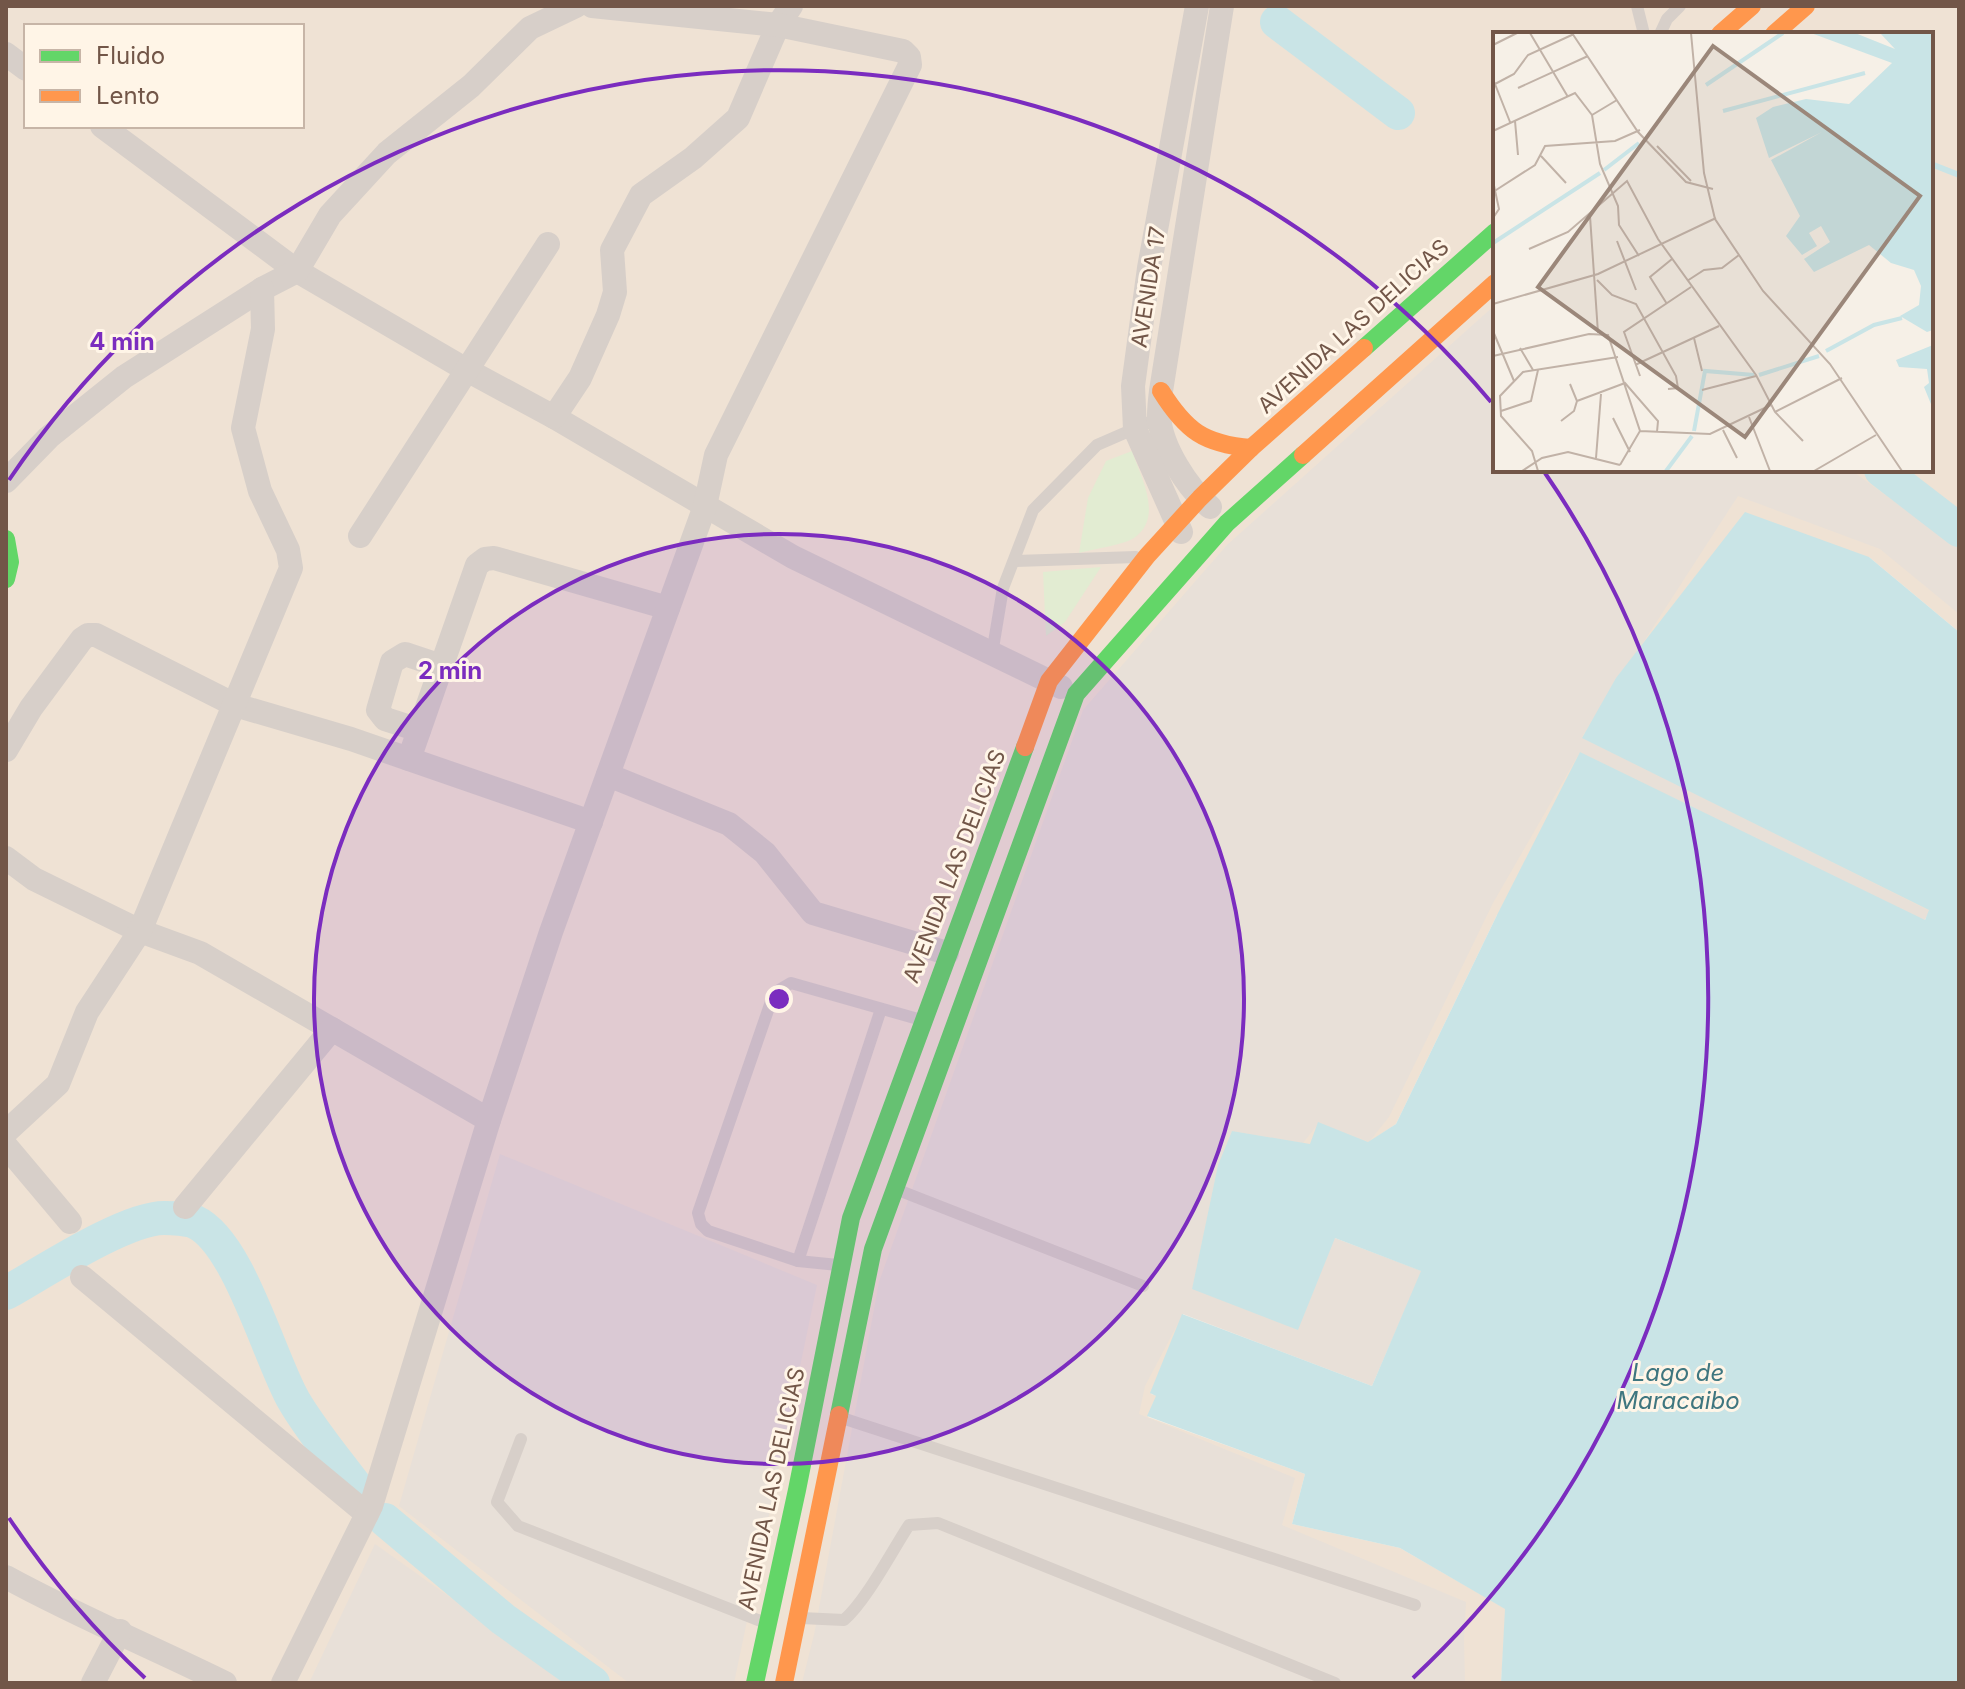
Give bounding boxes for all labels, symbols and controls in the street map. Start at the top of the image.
legend [24,24,304,128]
inset map [1493,32,1933,472]
text: Fluido [96,41,165,70]
text: Lento [96,81,160,110]
street label: AVENIDA 17 [1126,224,1170,350]
street label: AVENIDA LAS DELICIAS [1252,233,1454,419]
text: 4 min [89,327,155,356]
text: 2 min [418,656,482,685]
street label: AVENIDA LAS DELICIAS [897,746,1011,986]
centre of rings [765,985,793,1013]
water label: Lago de Maracaibo [1616,1358,1740,1415]
street label: AVENIDA LAS DELICIAS [733,1365,809,1613]

